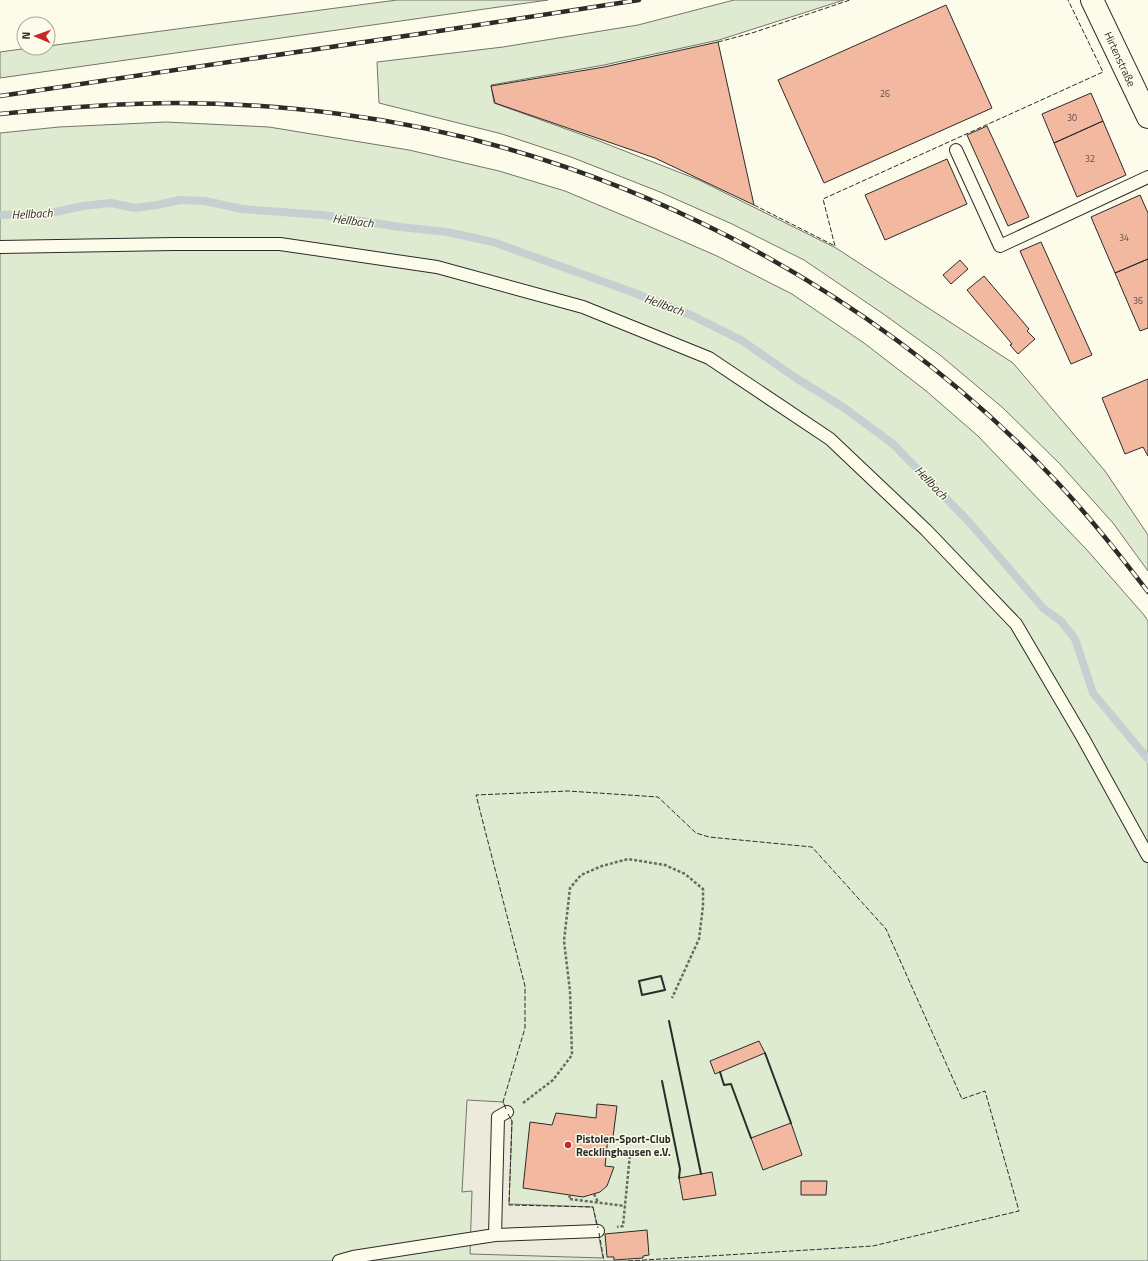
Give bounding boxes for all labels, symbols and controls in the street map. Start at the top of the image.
north arrow [16,16,56,56]
street label: Hirtenstraße [1100,29,1140,90]
text: N [18,32,34,40]
house number: 26 [880,87,890,100]
house number: 30 [1067,111,1077,124]
house number: 32 [1085,152,1095,165]
water label: Hellbach [11,203,54,224]
water label: Hellbach [332,209,376,233]
house number: 34 [1119,231,1129,244]
water label: Hellbach [642,289,688,321]
house number: 36 [1133,294,1143,307]
water label: Hellbach [910,461,953,505]
place label: Pistolen-Sport-Club Recklinghausen e.V. [576,1131,671,1160]
marker: Pistolen-Sport-Club Recklinghausen e.V. [563,1140,573,1150]

